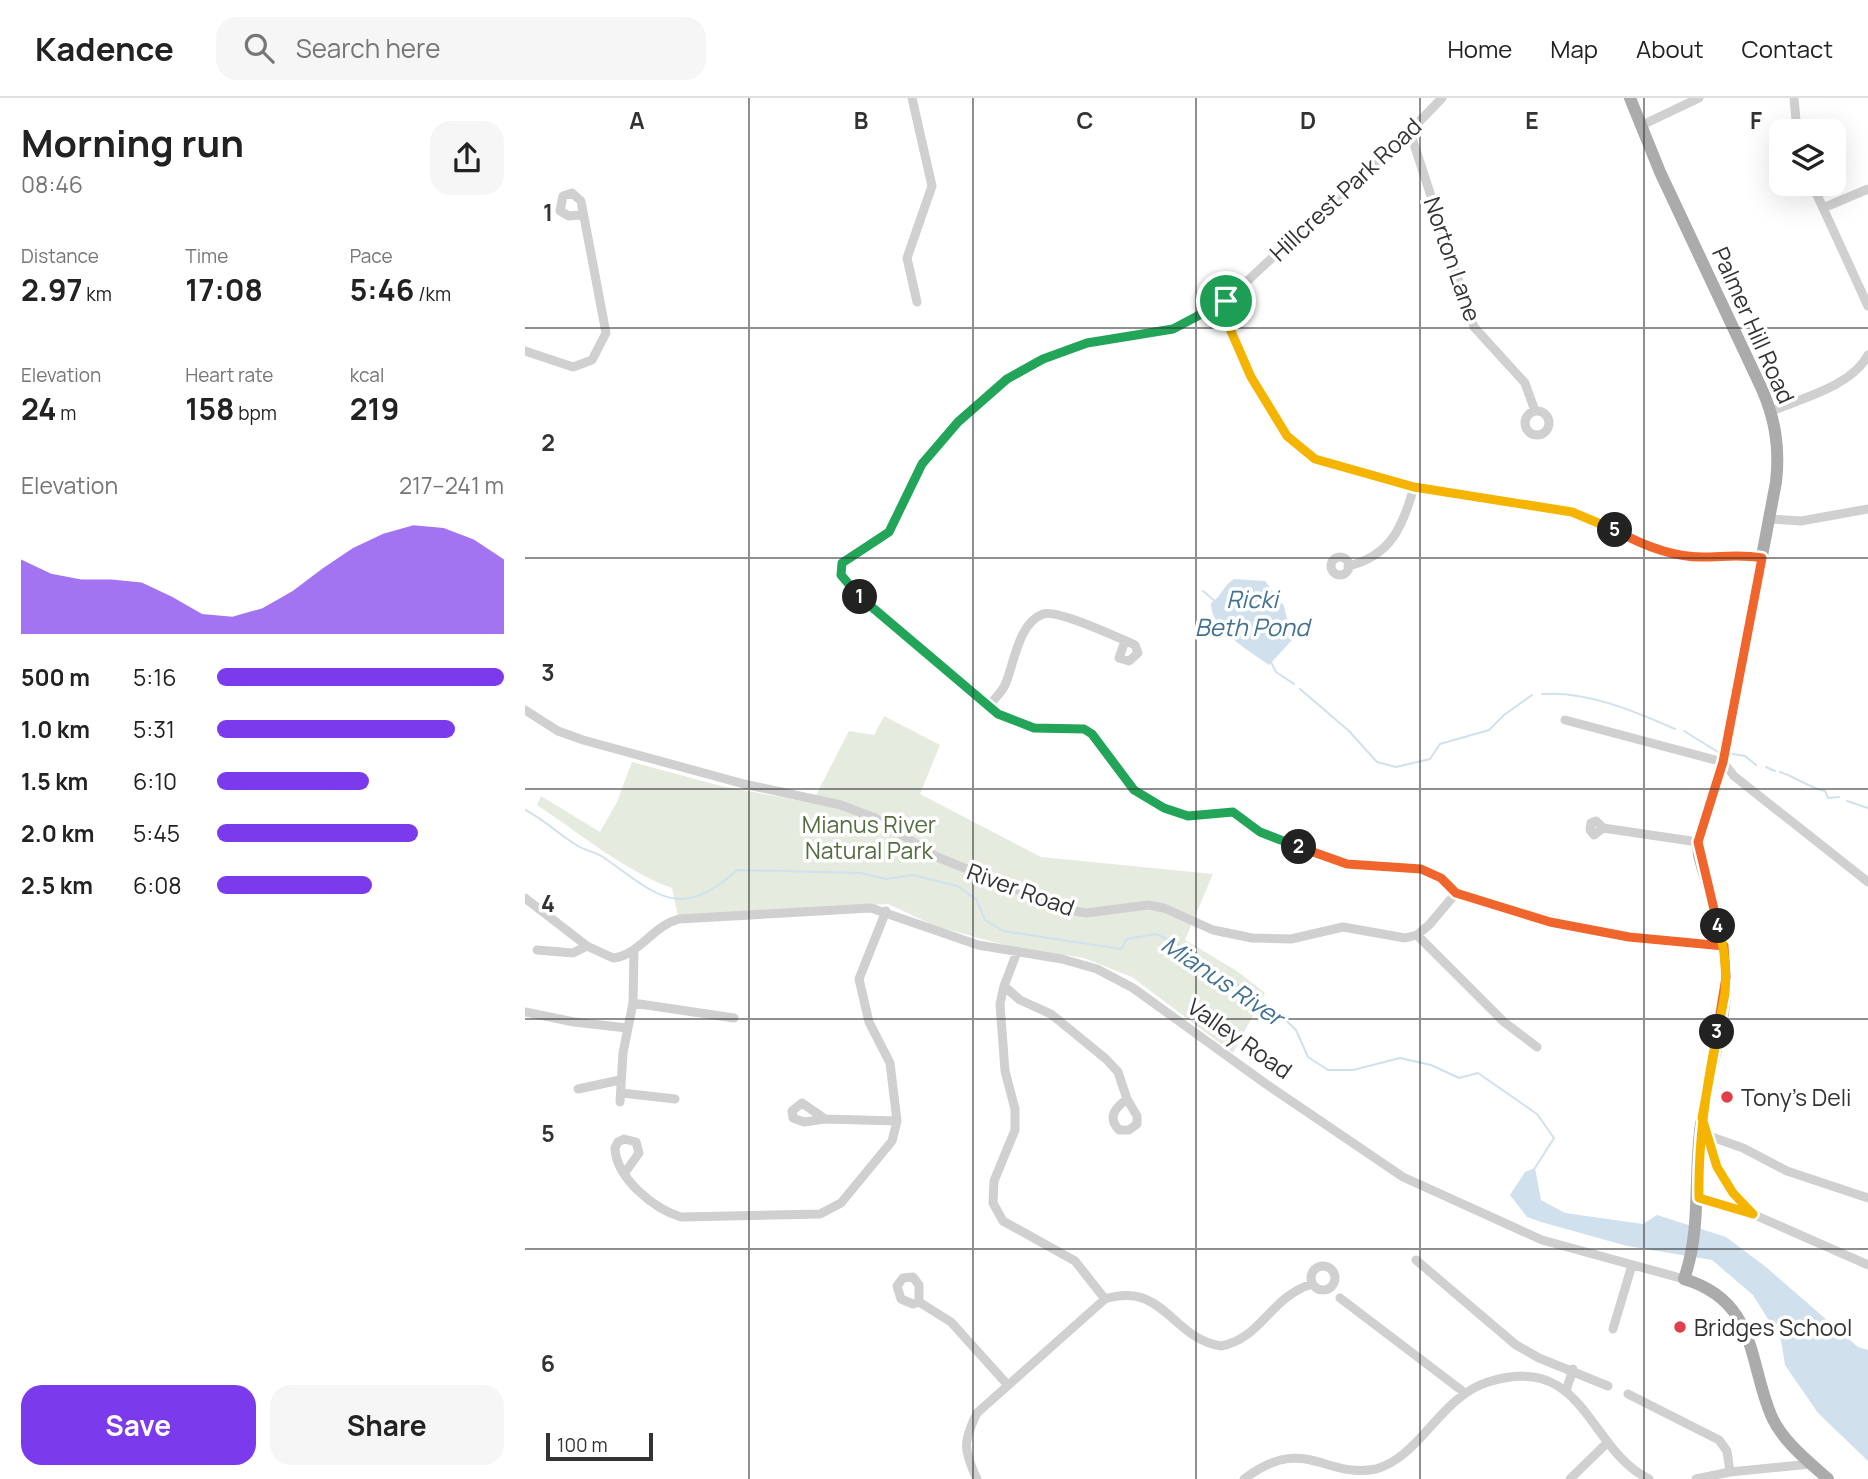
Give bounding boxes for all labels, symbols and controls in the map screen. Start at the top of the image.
search box [216,17,706,80]
text: Kadence [35,26,174,71]
icon: search [240,29,278,67]
text: Search here [296,30,440,66]
text: Home [1447,32,1512,65]
text: Map [1550,32,1598,65]
text: About [1636,32,1704,65]
text: Contact [1742,32,1833,65]
text: A [629,104,645,136]
text: B [854,104,868,136]
text: C [1077,104,1094,136]
text: D [1300,104,1316,136]
text: E [1525,104,1539,136]
text: F [1750,104,1762,136]
street label: Hillcrest Park Road [1262,110,1428,268]
text: Morning run [21,116,244,168]
map controls [1769,119,1846,196]
button: layers [1769,119,1846,196]
button: share [430,121,504,195]
text: 08:46 [21,168,83,200]
street label: Norton Lane [1417,192,1489,326]
text: 1 [543,196,553,228]
street label: Palmer Hill Road [1705,242,1803,408]
text: Distance [21,243,99,269]
text: Time [185,243,228,269]
text: Pace [350,243,393,269]
text: 2.97 [21,269,83,310]
text: 17:08 [185,269,263,310]
text: 5:46 [350,269,414,310]
pin [1196,271,1256,331]
text: km [83,281,112,307]
text: /km [414,281,451,307]
icon: arrive [1207,282,1245,320]
text: Elevation [21,362,101,388]
text: Heart rate [185,362,273,388]
text: kcal [350,362,384,388]
text: 24 [21,388,57,429]
text: 158 [185,388,234,429]
text: 219 [350,388,399,429]
text: m [57,400,76,426]
text: bpm [234,400,277,426]
text: 2 [541,426,555,458]
text: Elevation [21,469,118,501]
text: 217–241 m [399,469,504,501]
pin: 5 [1597,512,1633,548]
text: 5 [1609,516,1620,542]
pin: 1 [843,580,877,614]
water label: Ricki Beth Pond [1195,582,1312,643]
text: 1 [855,583,864,609]
text: 3 [541,656,555,688]
text: 500 m [21,661,90,693]
text: 5:16 [133,661,176,693]
text: 1.0 km [21,713,90,745]
text: 5:31 [133,713,175,745]
text: 1.5 km [21,765,88,797]
text: 6:10 [133,765,177,797]
park label: Mianus River Natural Park [802,808,936,866]
text: 2.0 km [21,817,94,849]
text: 5:45 [133,817,180,849]
pin: 2 [1281,830,1317,864]
text: 2 [1293,833,1304,859]
street label: River Road [963,855,1079,923]
text: 2.5 km [21,869,93,901]
text: 6:08 [133,869,182,901]
text: 4 [541,887,555,919]
pin: 4 [1701,908,1735,944]
text: 4 [1712,912,1723,938]
water label: Mianus River [1156,927,1293,1035]
street label: Valley Road [1181,990,1299,1086]
pin: 3 [1699,1014,1735,1049]
text: 3 [1711,1018,1722,1044]
place label: Tony's Deli [1741,1081,1851,1113]
marker: Tony's Deli [1719,1089,1735,1105]
text: 5 [541,1117,555,1149]
place label: Bridges School [1694,1311,1852,1343]
marker: Bridges School [1672,1319,1688,1335]
text: 6 [541,1347,555,1379]
button: Save [21,1385,256,1465]
button: Share [270,1385,504,1465]
scale bar [546,1430,653,1462]
text: 100 m [557,1432,608,1458]

